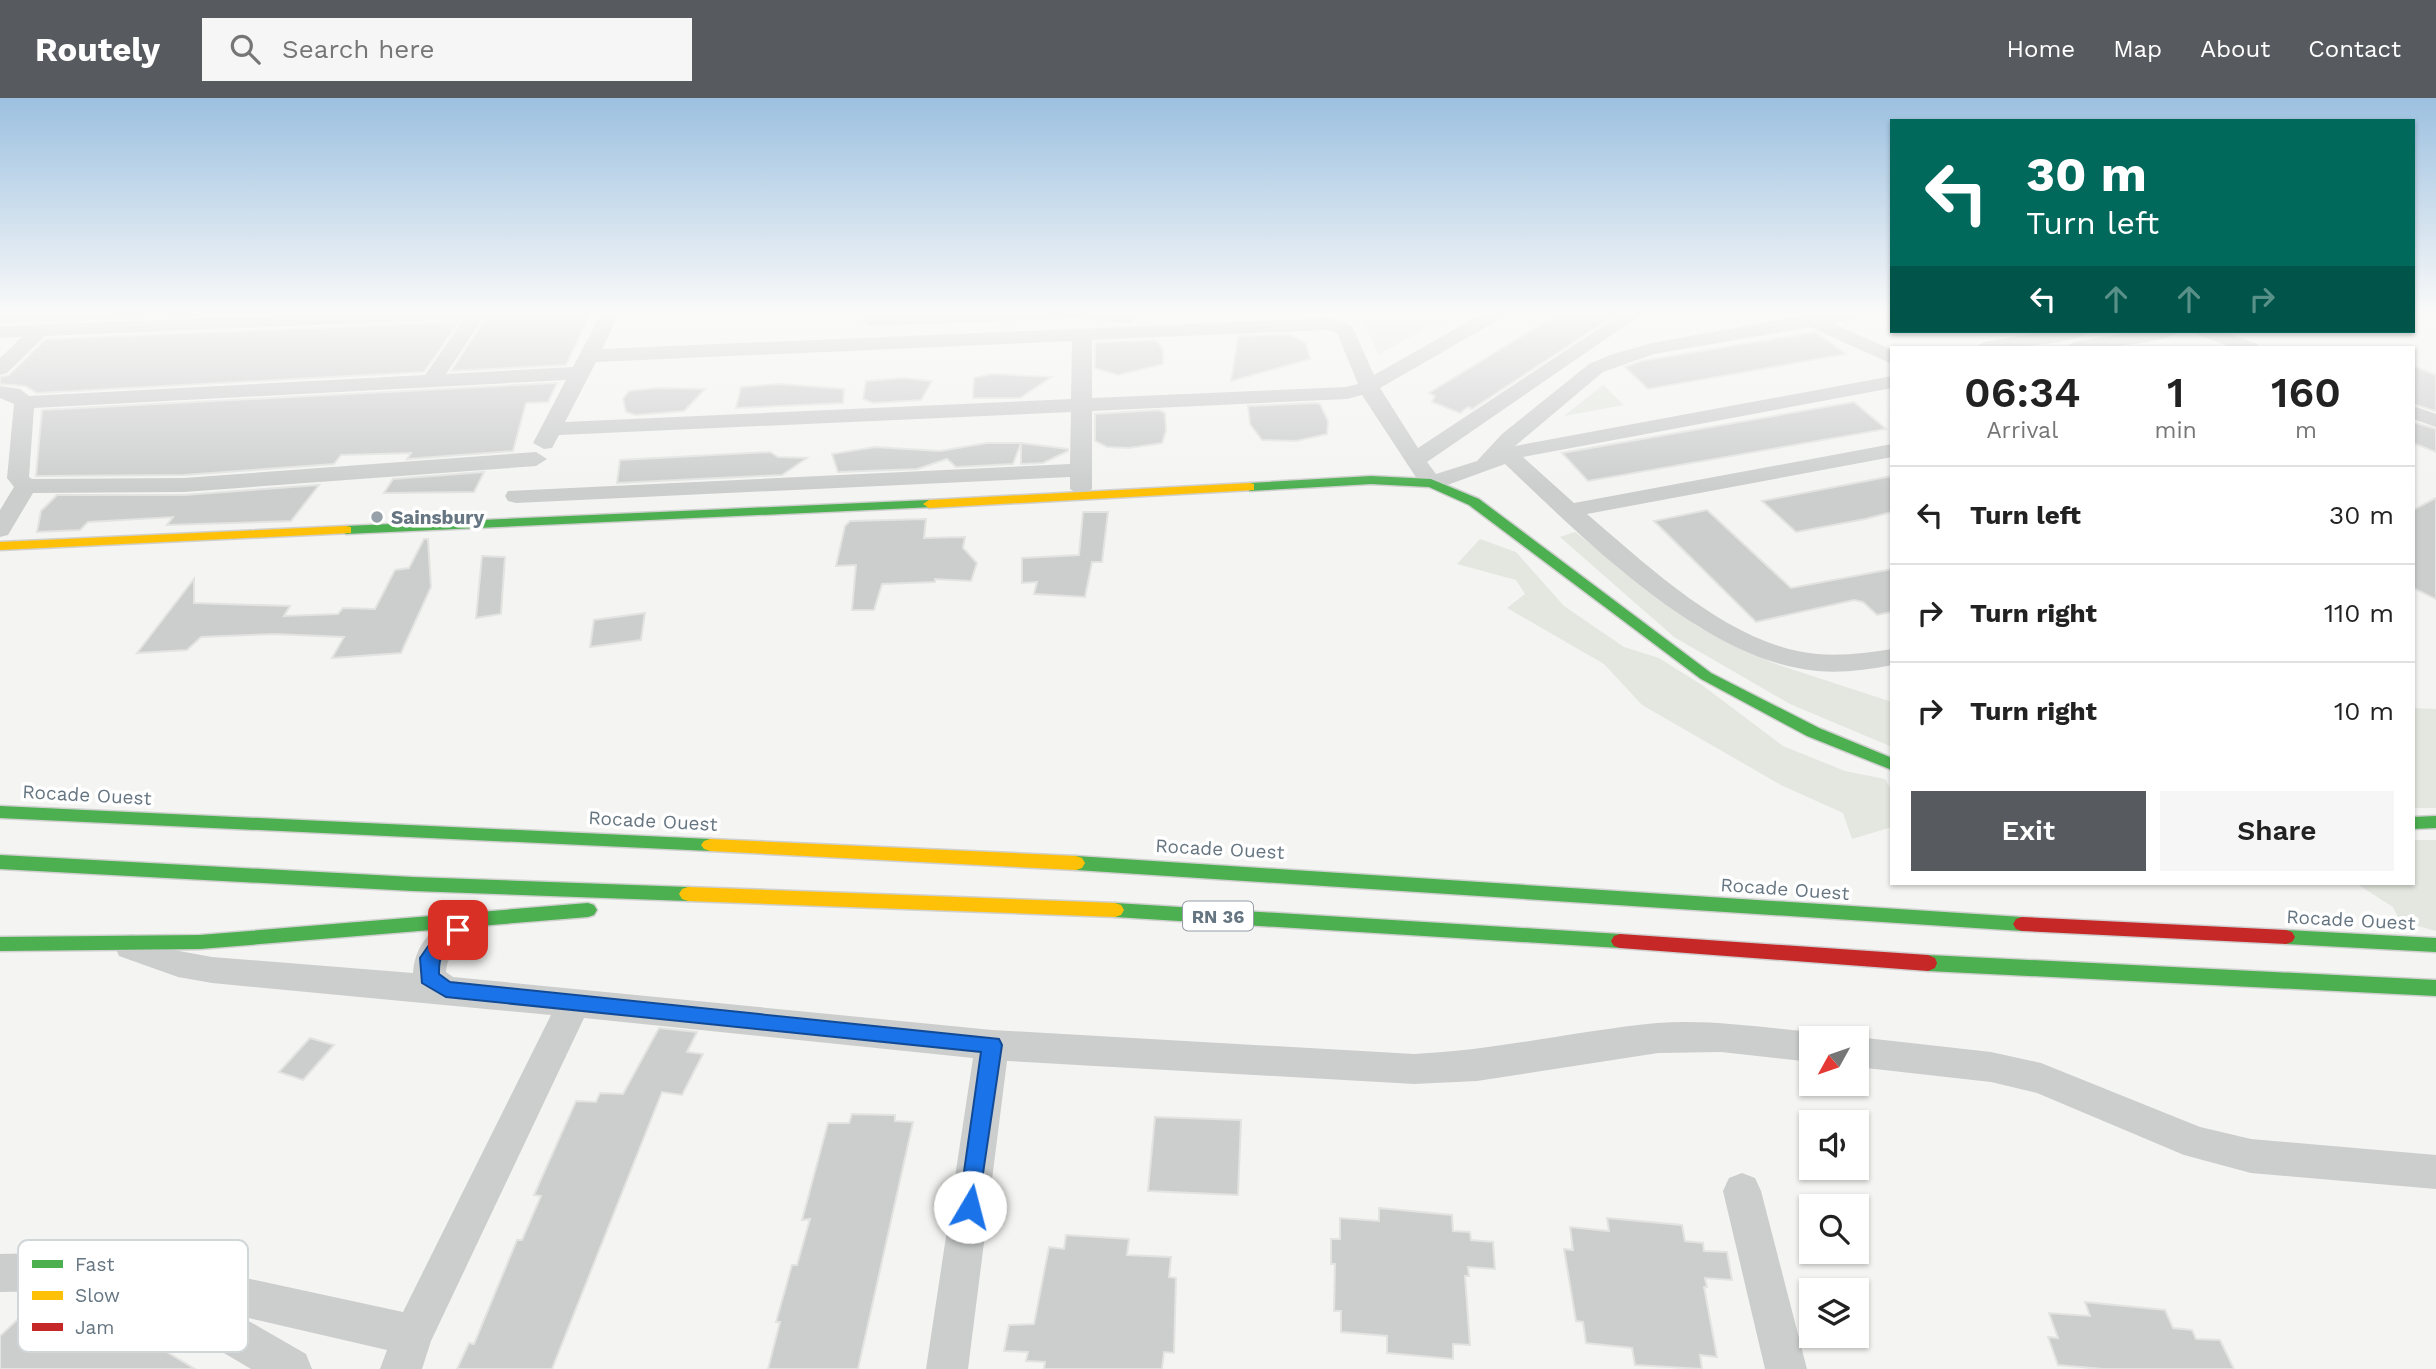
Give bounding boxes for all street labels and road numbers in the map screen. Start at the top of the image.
street label: Rocade Ouest [22,780,152,810]
street label: Rocade Ouest [588,806,718,836]
street label: Rocade Ouest [1155,834,1285,864]
street label: Rocade Ouest [1720,873,1850,905]
road number: RN 36 [1183,902,1253,930]
street label: Rocade Ouest [2286,905,2416,935]

